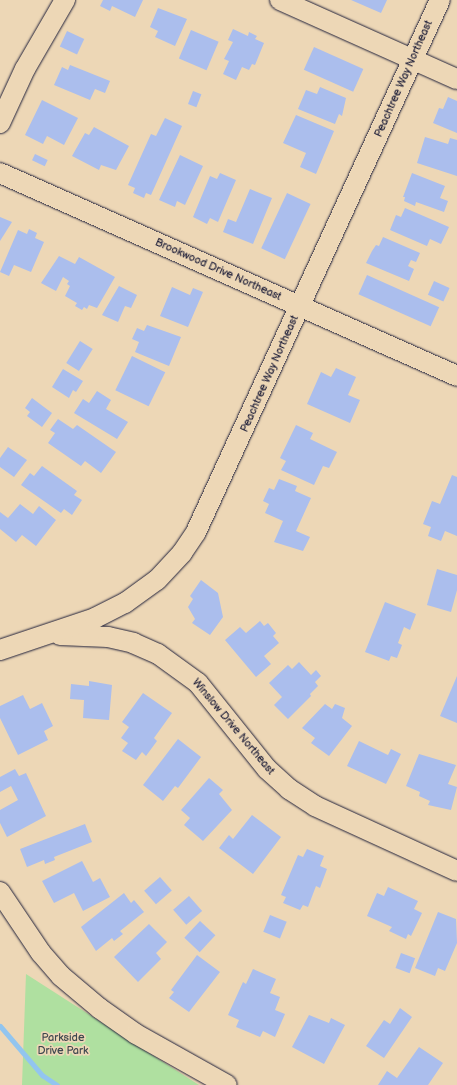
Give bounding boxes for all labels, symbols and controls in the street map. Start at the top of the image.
street label: Peachtree Way Northeast [372,18,436,140]
street label: Brookwood Drive Northeast [153,236,283,304]
street label: Peachtree Way Northeast [238,313,302,435]
street label: Winslow Drive Northeast [189,676,277,778]
park label: Parkside Drive Park [38,1032,88,1058]

